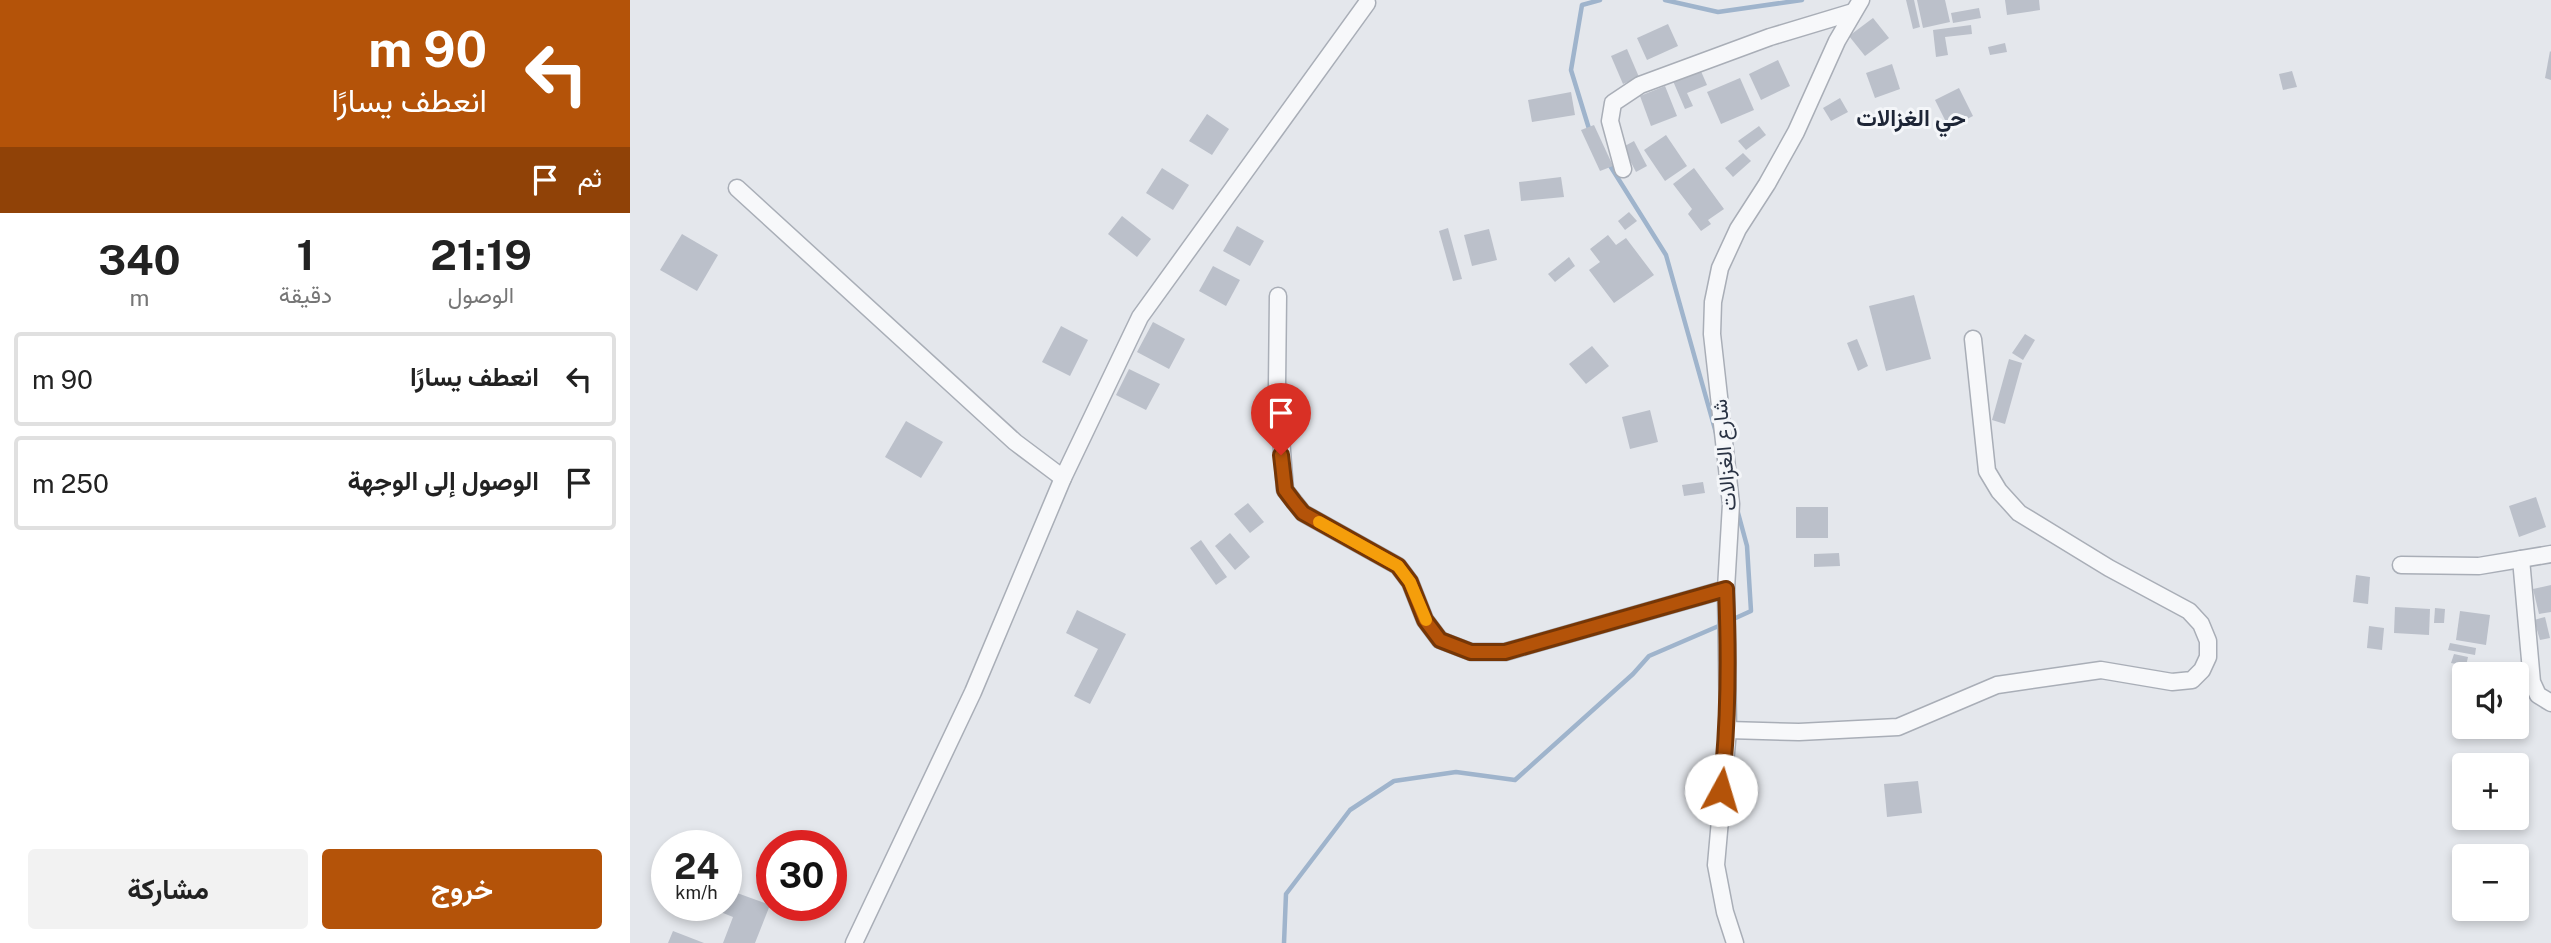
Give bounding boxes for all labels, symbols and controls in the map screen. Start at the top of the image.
text: 90 m [368,20,487,78]
icon: left [511,28,602,119]
text: انعطف يسارًا [331,82,487,119]
district label: حي الغزالات [1856,104,1966,138]
icon: arrive [526,161,564,199]
text: ثم [578,162,602,193]
text: 1 [296,230,314,279]
text: 21:19 [430,230,532,279]
text: 340 [98,235,181,284]
text: دقيقة [279,281,332,308]
text: الوصول [448,281,514,308]
text: m [129,284,149,311]
icon: left [560,360,598,398]
text: انعطف يسارًا [410,361,539,392]
text: 90 m [32,364,93,395]
pin [1251,383,1311,455]
icon: arrive [1262,394,1300,432]
street label: شارع الغزالات [1707,398,1743,512]
icon: arrive [560,464,598,502]
text: الوصول إلى الوجهة [348,465,539,496]
text: 250 m [32,468,109,499]
map controls [2452,662,2529,921]
button: sound [2452,662,2529,739]
position arrow [1684,753,1758,827]
button: + [2452,753,2529,830]
speed limit sign: 30 [756,830,847,921]
button: − [2452,844,2529,921]
text: 24 [674,846,719,887]
button: مشاركة [28,849,308,929]
button: خروج [322,849,602,929]
text: km/h [675,882,718,903]

